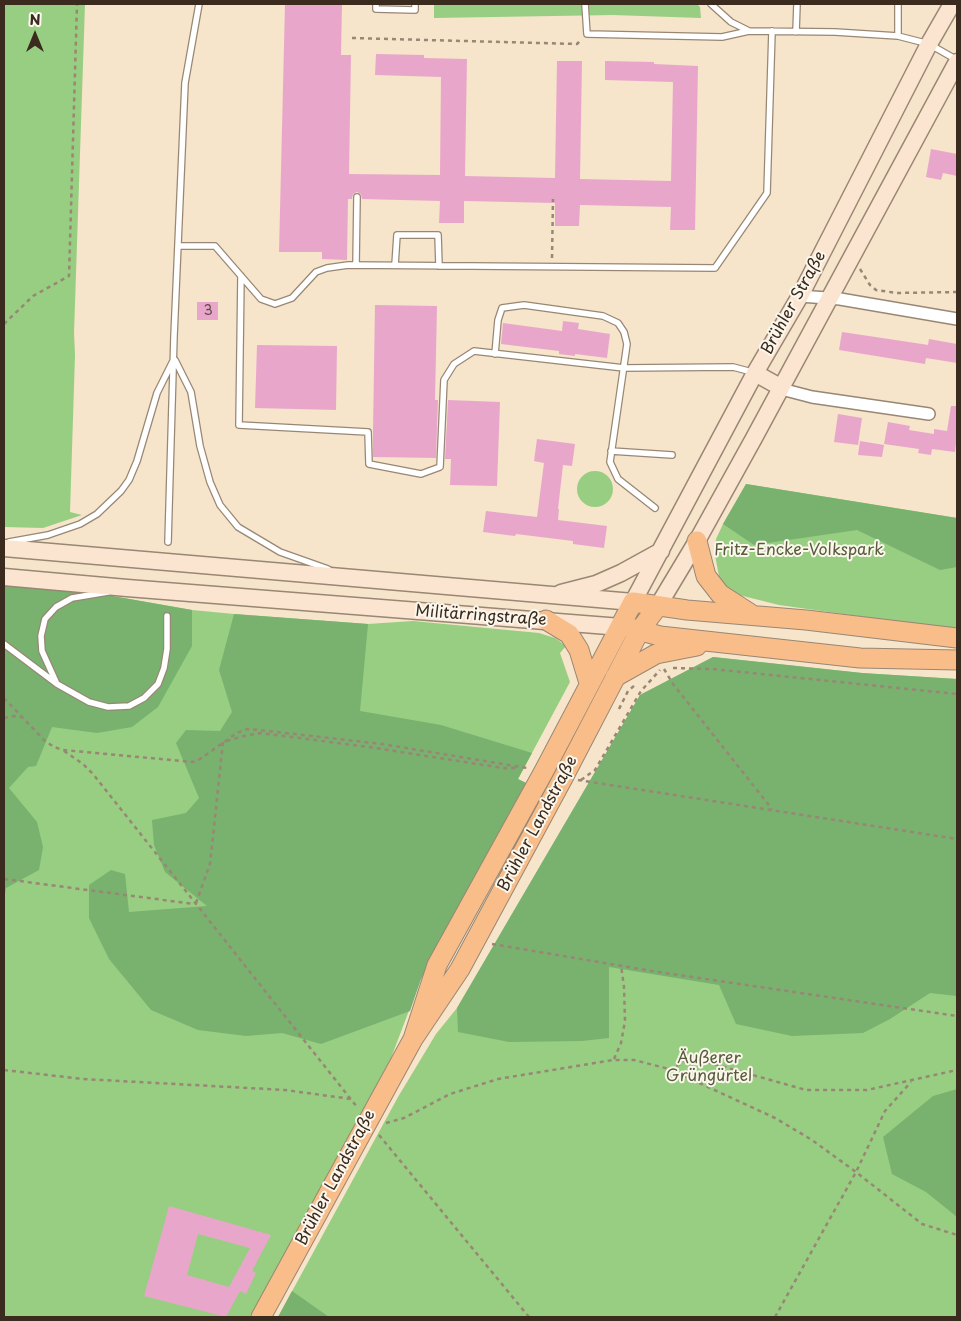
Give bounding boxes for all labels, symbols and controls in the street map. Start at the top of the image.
text: N [29,9,41,30]
north arrow [10,10,60,60]
street label: Brühler Straße [758,248,830,358]
house number: 3 [203,303,213,319]
park label: Fritz-Encke-Volkspark [714,541,884,561]
street label: Militärringstraße [415,602,547,630]
street label: Brühler Landstraße [494,753,582,895]
park label: Äußerer Grüngürtel [666,1049,752,1087]
street label: Brühler Landstraße [292,1107,380,1249]

